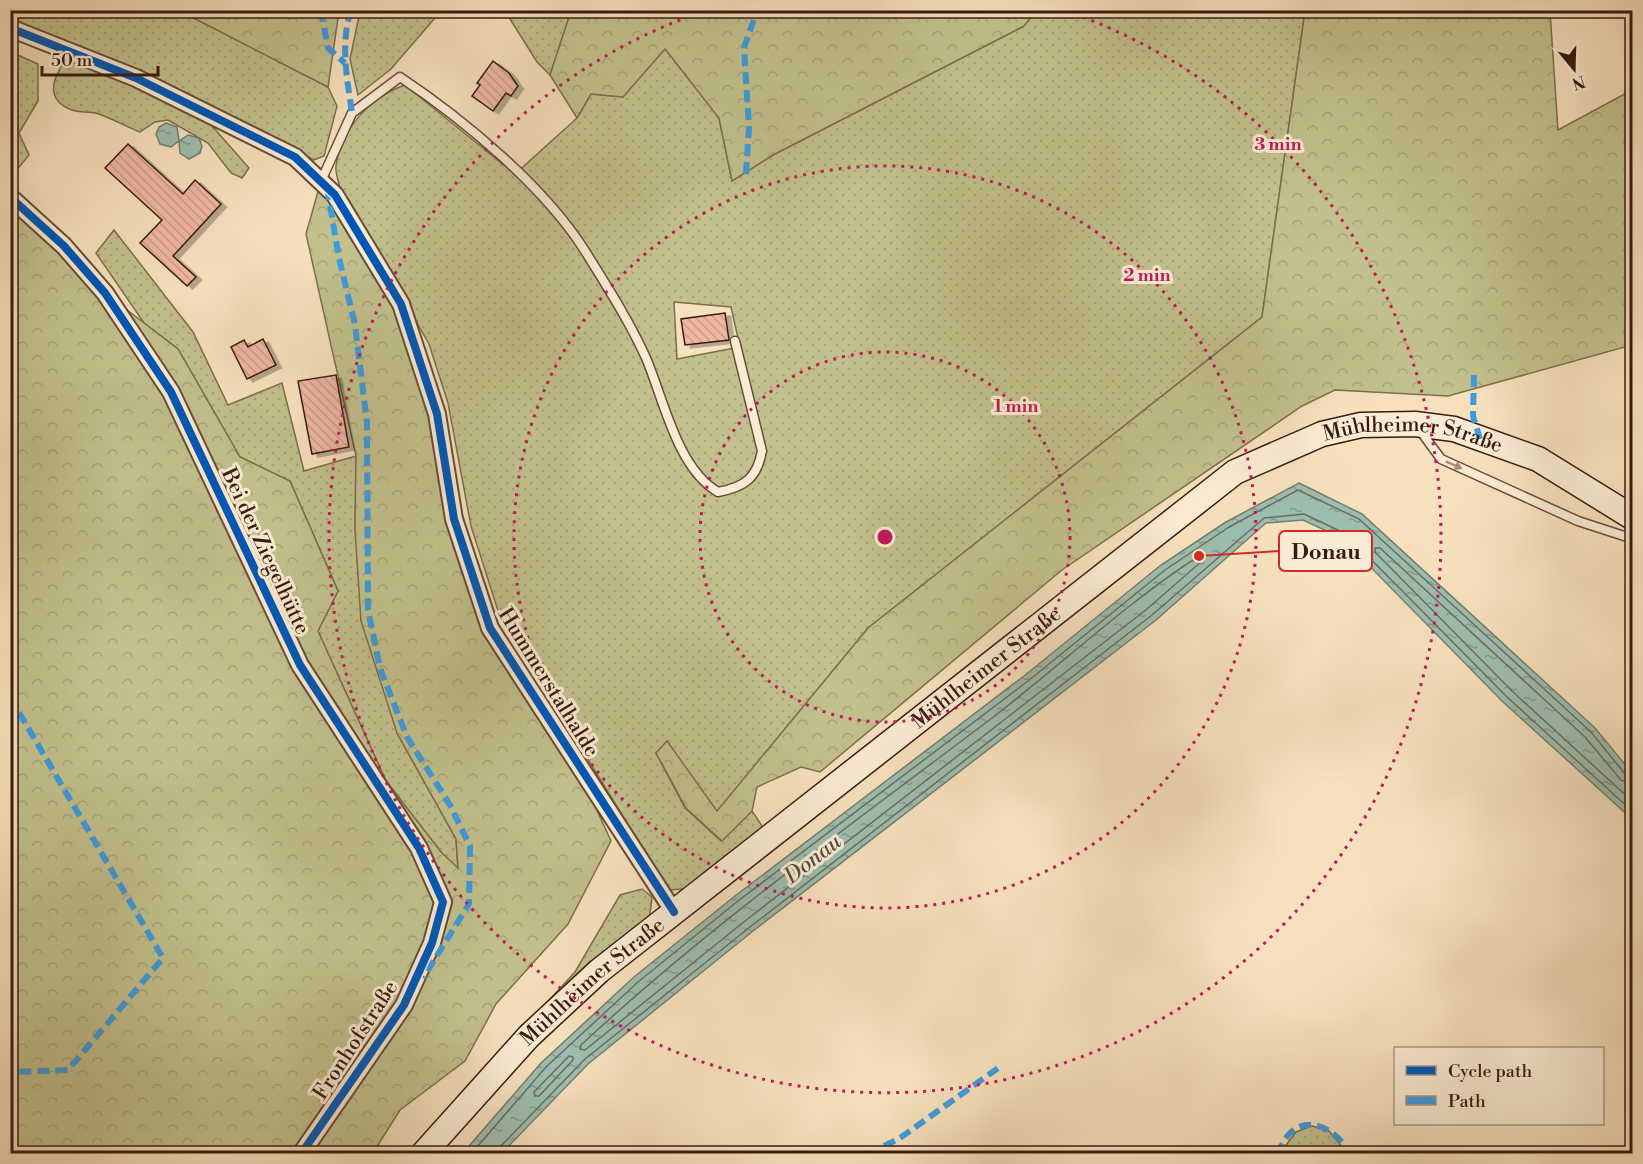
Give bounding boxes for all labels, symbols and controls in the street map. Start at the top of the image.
scale bar [42,39,158,77]
north arrow [1544,39,1604,99]
text: 50 m [51,49,93,72]
text: N [1569,71,1588,94]
text: 3 min [1255,133,1301,156]
text: 2 min [1123,264,1171,287]
text: 1 min [994,395,1038,418]
street label: Mühlheimer Straße [1320,412,1506,459]
one-way arrow [1446,460,1464,470]
street label: Bei der Ziegelhütte [215,463,315,639]
centre of rings [875,527,895,547]
callout: Donau [1279,531,1372,571]
text: Donau [1291,539,1361,566]
street label: Mühlheimer Straße [906,601,1067,735]
street label: Hummerstalhalde [492,603,605,762]
water label: Donau [778,828,847,891]
street label: Mühlheimer Straße [515,912,670,1052]
street label: Fronhofstraße [308,976,404,1105]
legend [1394,1047,1604,1125]
text: Cycle path [1448,1060,1532,1083]
text: Path [1448,1090,1486,1113]

